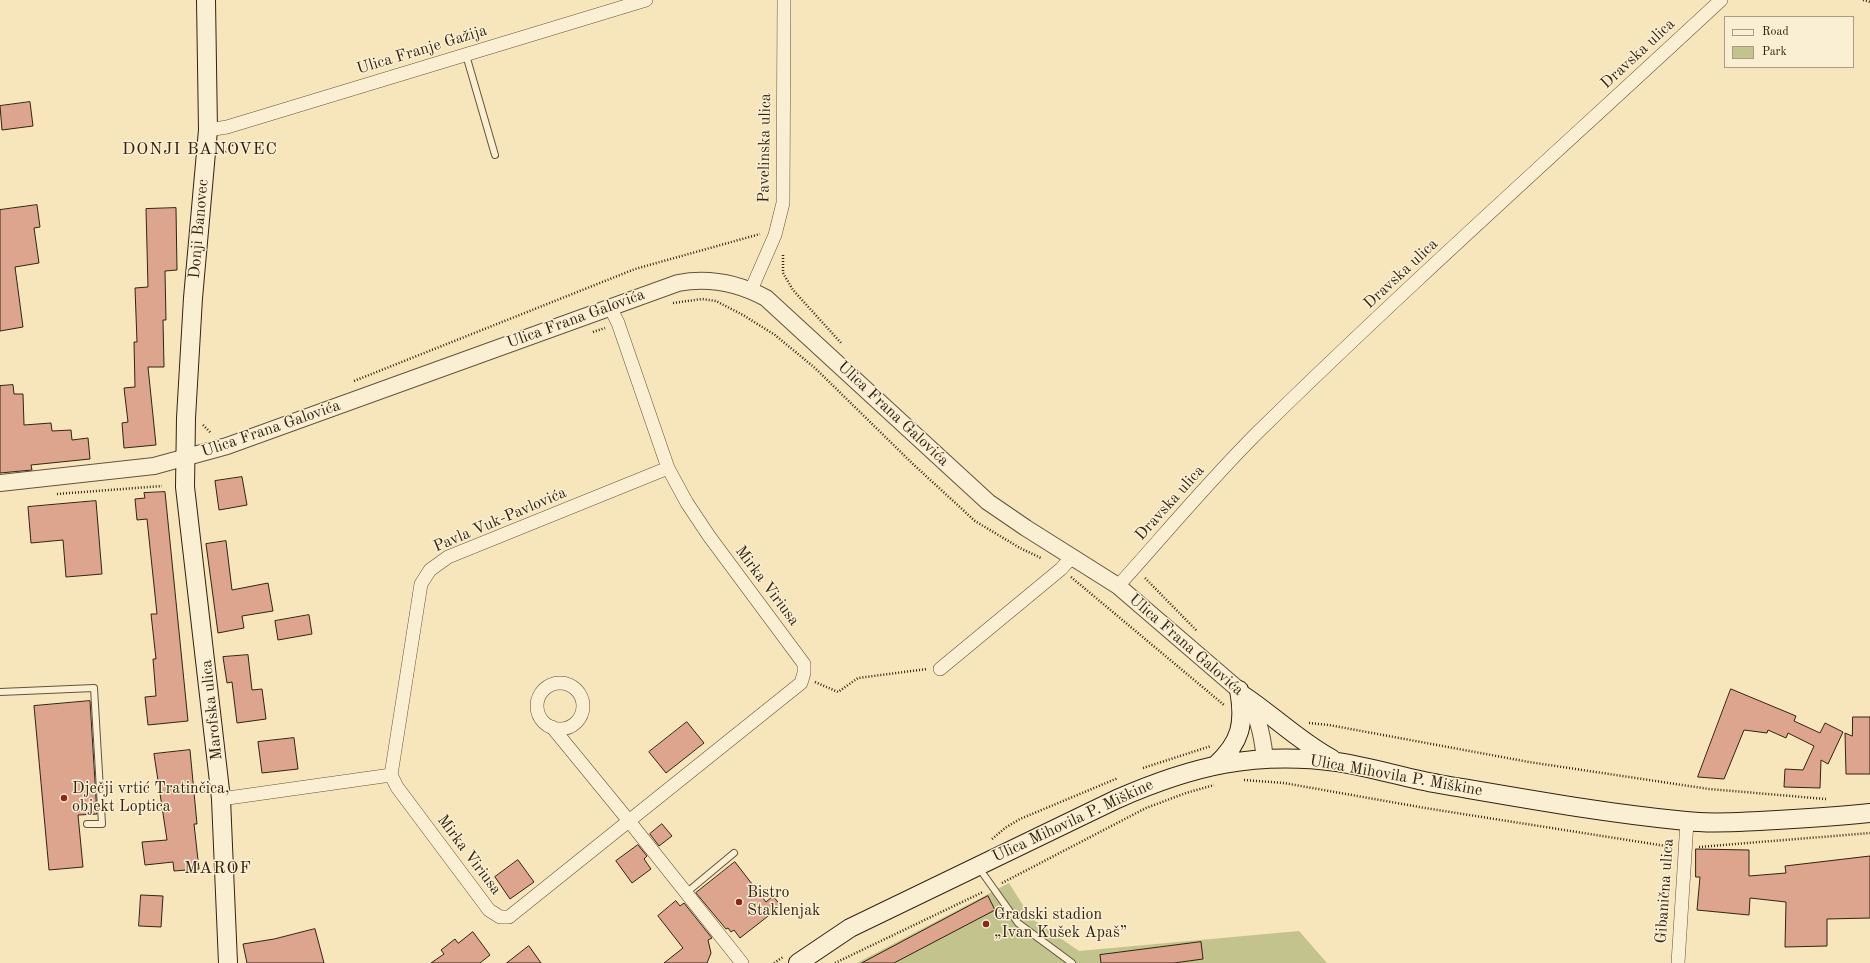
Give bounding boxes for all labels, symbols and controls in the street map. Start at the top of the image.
street label: Dravska ulica [1597,15,1679,93]
legend [1724,16,1854,68]
street label: Ulica Franje Gažija [355,21,489,79]
text: Road [1762,26,1789,38]
text: Park [1762,46,1787,58]
street label: Pavelinska ulica [754,93,776,203]
district label: DONJI BANOVEC [122,140,278,160]
street label: Donji Banovec [185,178,213,280]
street label: Dravska ulica [1360,235,1442,313]
street label: Ulica Frana Galovića [504,285,648,353]
street label: Ulica Frana Galovića [833,357,953,471]
street label: Ulica Frana Galovića [199,396,343,462]
street label: Dravska ulica [1131,461,1209,545]
street label: Pavla Vuk-Pavlovića [431,483,569,557]
street label: Mirka Viriusa [731,542,803,630]
street label: Ulica Frana Galovića [1125,590,1247,700]
street label: Marofska ulica [197,659,227,761]
street label: Ulica Mihovila P. Miškine [1308,751,1484,801]
street label: Ulica Mihovila P. Miškine [989,775,1157,867]
place label: Dječji vrtić Tratinčica, objekt Loptica [72,779,229,817]
marker: Dječji vrtić Tratinčica, objekt Loptica [59,793,69,803]
street label: Mirka Viriusa [433,811,505,899]
street label: Gibanična ulica [1652,838,1678,944]
district label: MAROF [184,859,252,879]
place label: Bistro Staklenjak [747,883,820,921]
marker: Bistro Staklenjak [734,897,744,907]
place label: Gradski stadion „Ivan Kušek Apaš” [994,905,1127,943]
marker: Gradski stadion „Ivan Kušek Apaš” [981,919,991,929]

